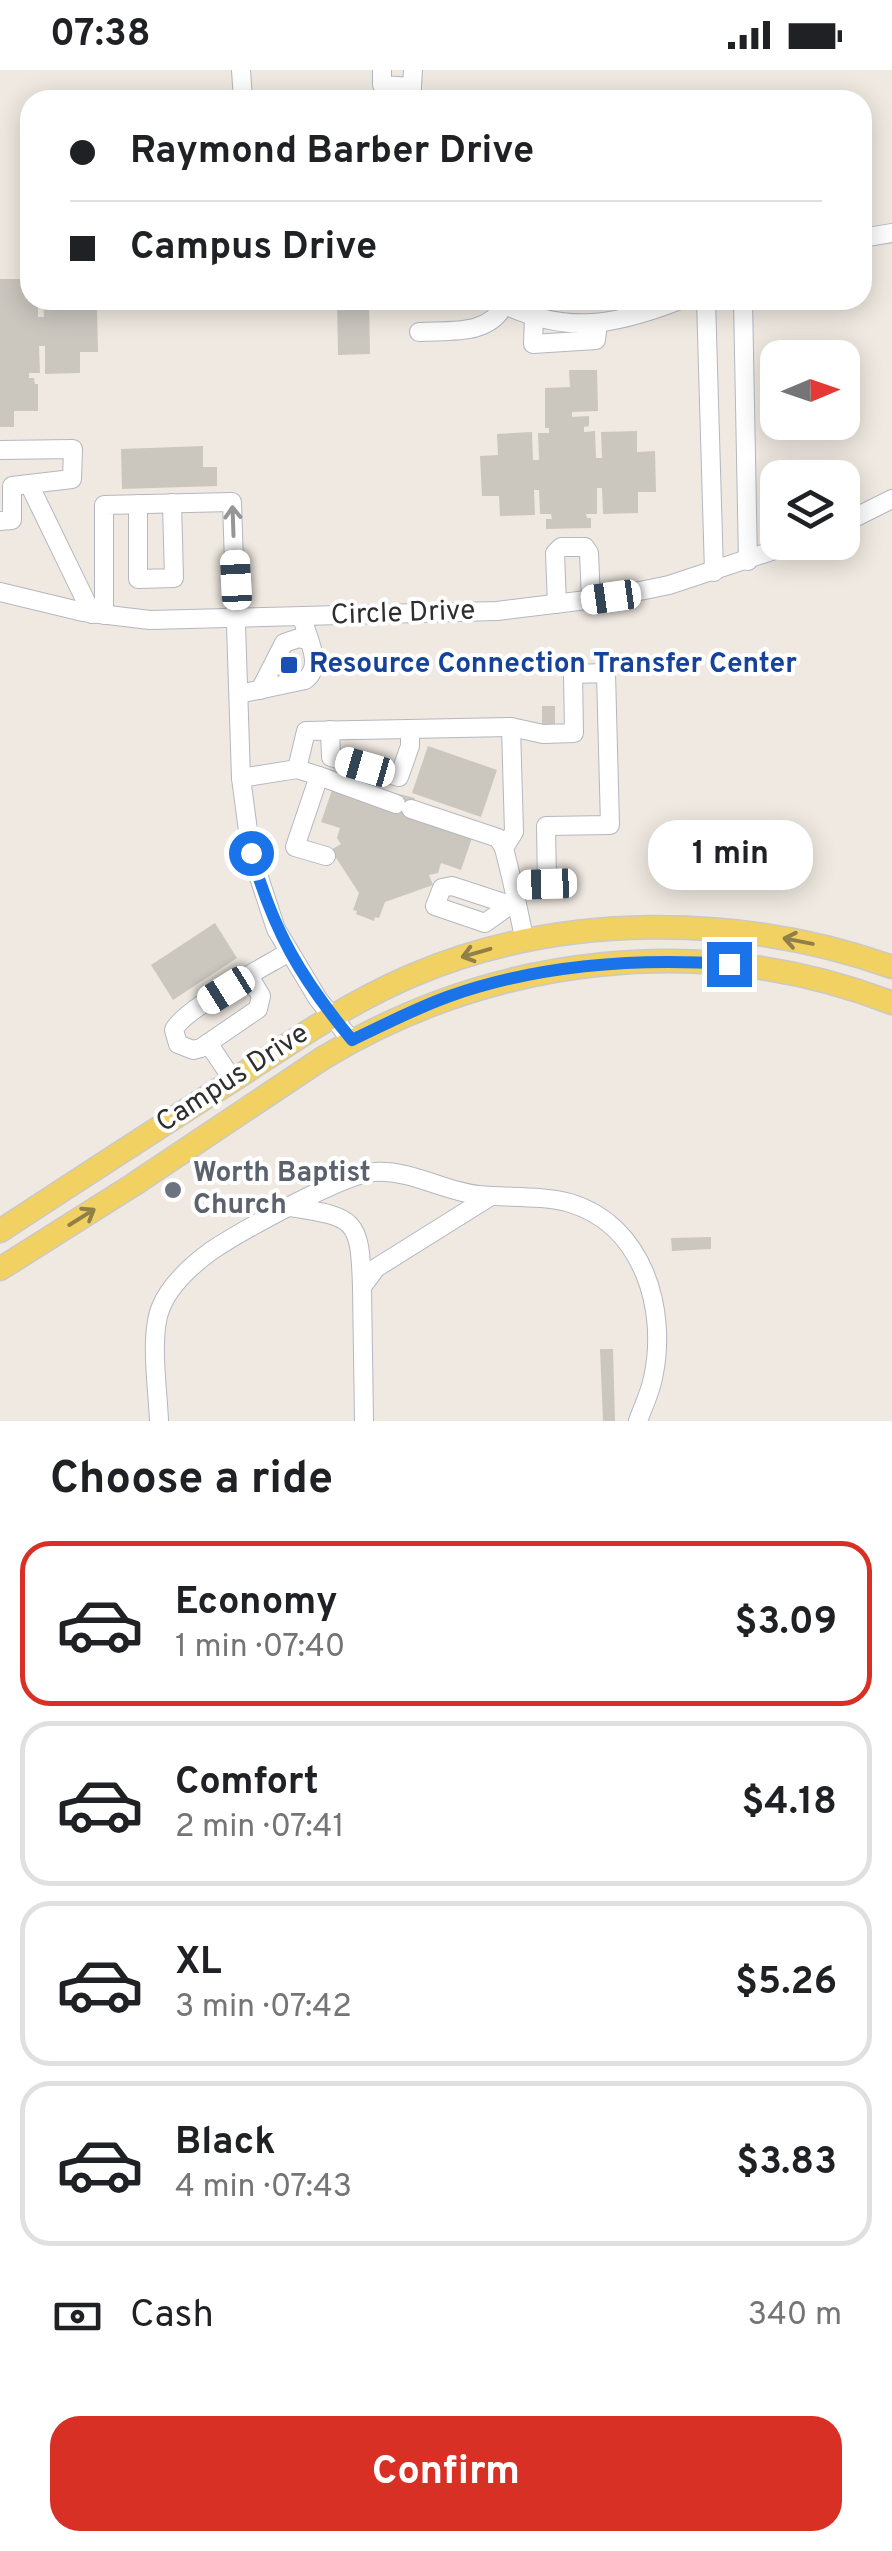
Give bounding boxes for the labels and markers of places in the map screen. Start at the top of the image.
place label: Resource Connection Transfer Center [309,647,797,683]
marker: Resource Connection Transfer Center [278,654,300,676]
place label: Worth Baptist Church [193,1156,371,1224]
marker: Worth Baptist Church [162,1179,184,1201]

